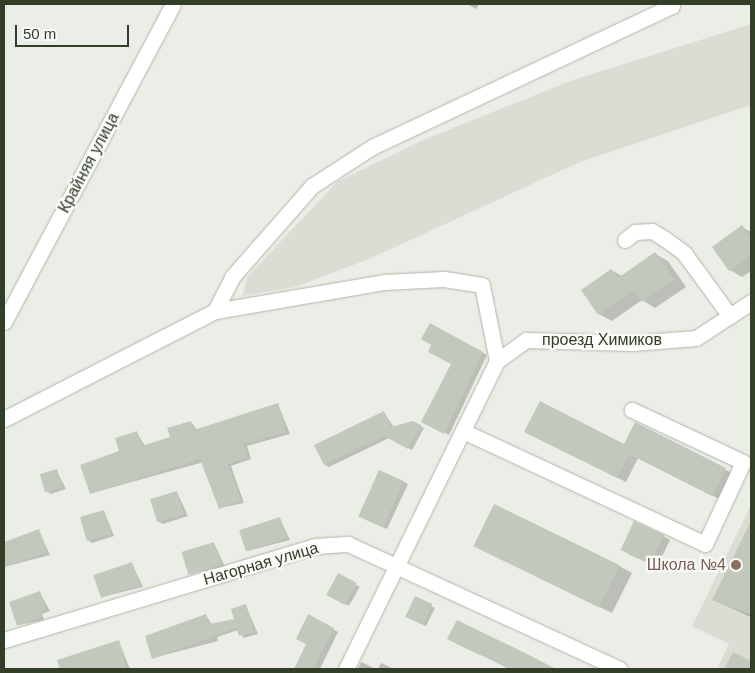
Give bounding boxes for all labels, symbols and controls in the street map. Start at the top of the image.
scale bar [18,15,131,47]
text: 50 m [23,25,56,42]
street label: Крайняя улица [55,110,123,216]
street label: проезд Химиков [542,330,662,350]
street label: Нагорная улица [201,538,321,590]
place label: Школа №4 [647,555,726,575]
marker: Школа №4 [730,559,742,571]

